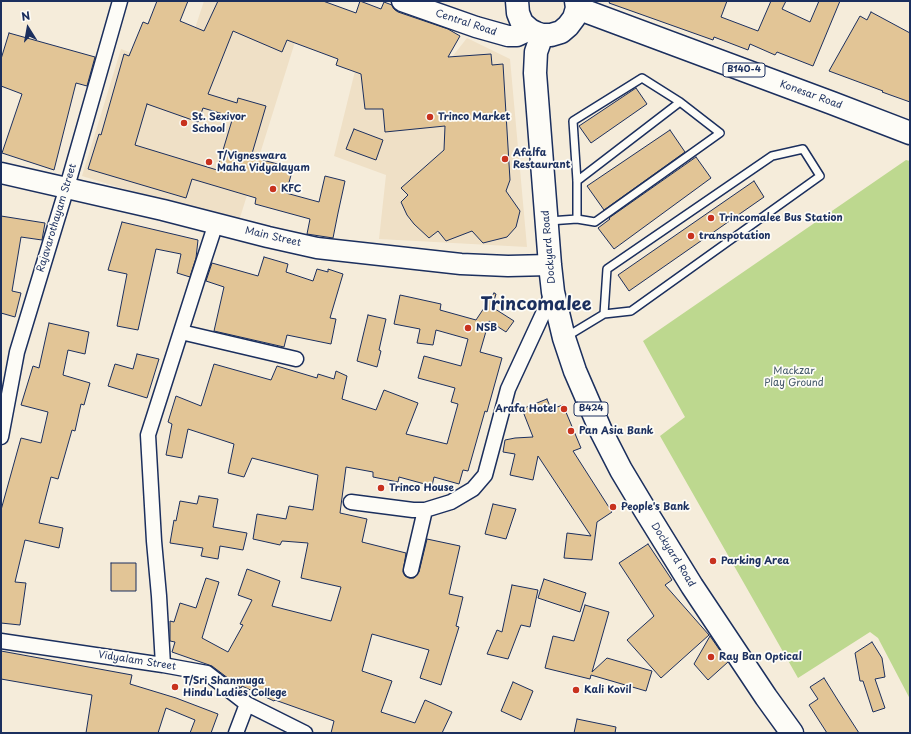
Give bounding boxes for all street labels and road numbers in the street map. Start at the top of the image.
street label: Central Road [434,7,498,39]
road number: B140-4 [723,63,765,77]
street label: Konesar Road [778,78,844,112]
street label: Rajavarothayam Street [35,162,79,274]
street label: Dockyard Road [540,210,558,284]
street label: Main Street [244,225,302,249]
road number: B424 [574,402,608,416]
street label: Dockyard Road [648,521,698,589]
street label: Vidyalam Street [97,649,177,673]

